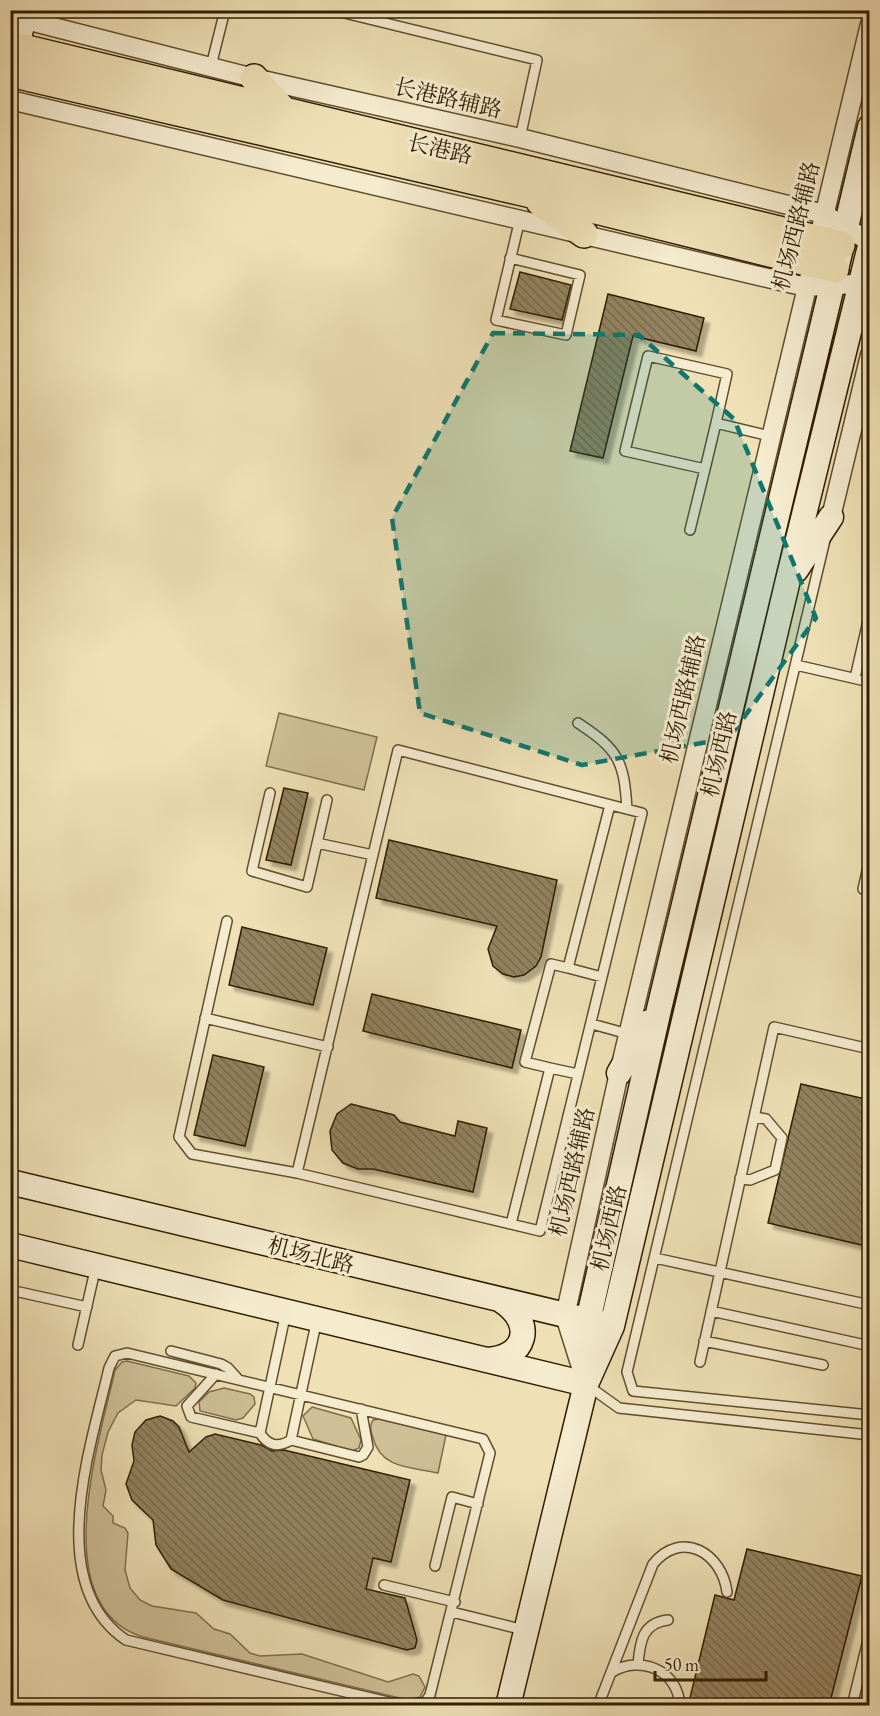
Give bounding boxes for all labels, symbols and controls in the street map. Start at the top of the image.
street label: 长港路辅路 [391,71,505,125]
street label: 长港路 [405,127,475,171]
street label: 机场西路辅路 [766,158,826,294]
street label: 机场西路辅路 [654,631,712,767]
street label: 机场西路 [695,708,743,800]
street label: 机场西路辅路 [543,1104,601,1240]
street label: 机场西路 [585,1182,633,1274]
street label: 机场北路 [265,1230,357,1280]
scale bar [655,1644,766,1682]
text: 50 m [664,1653,699,1676]

